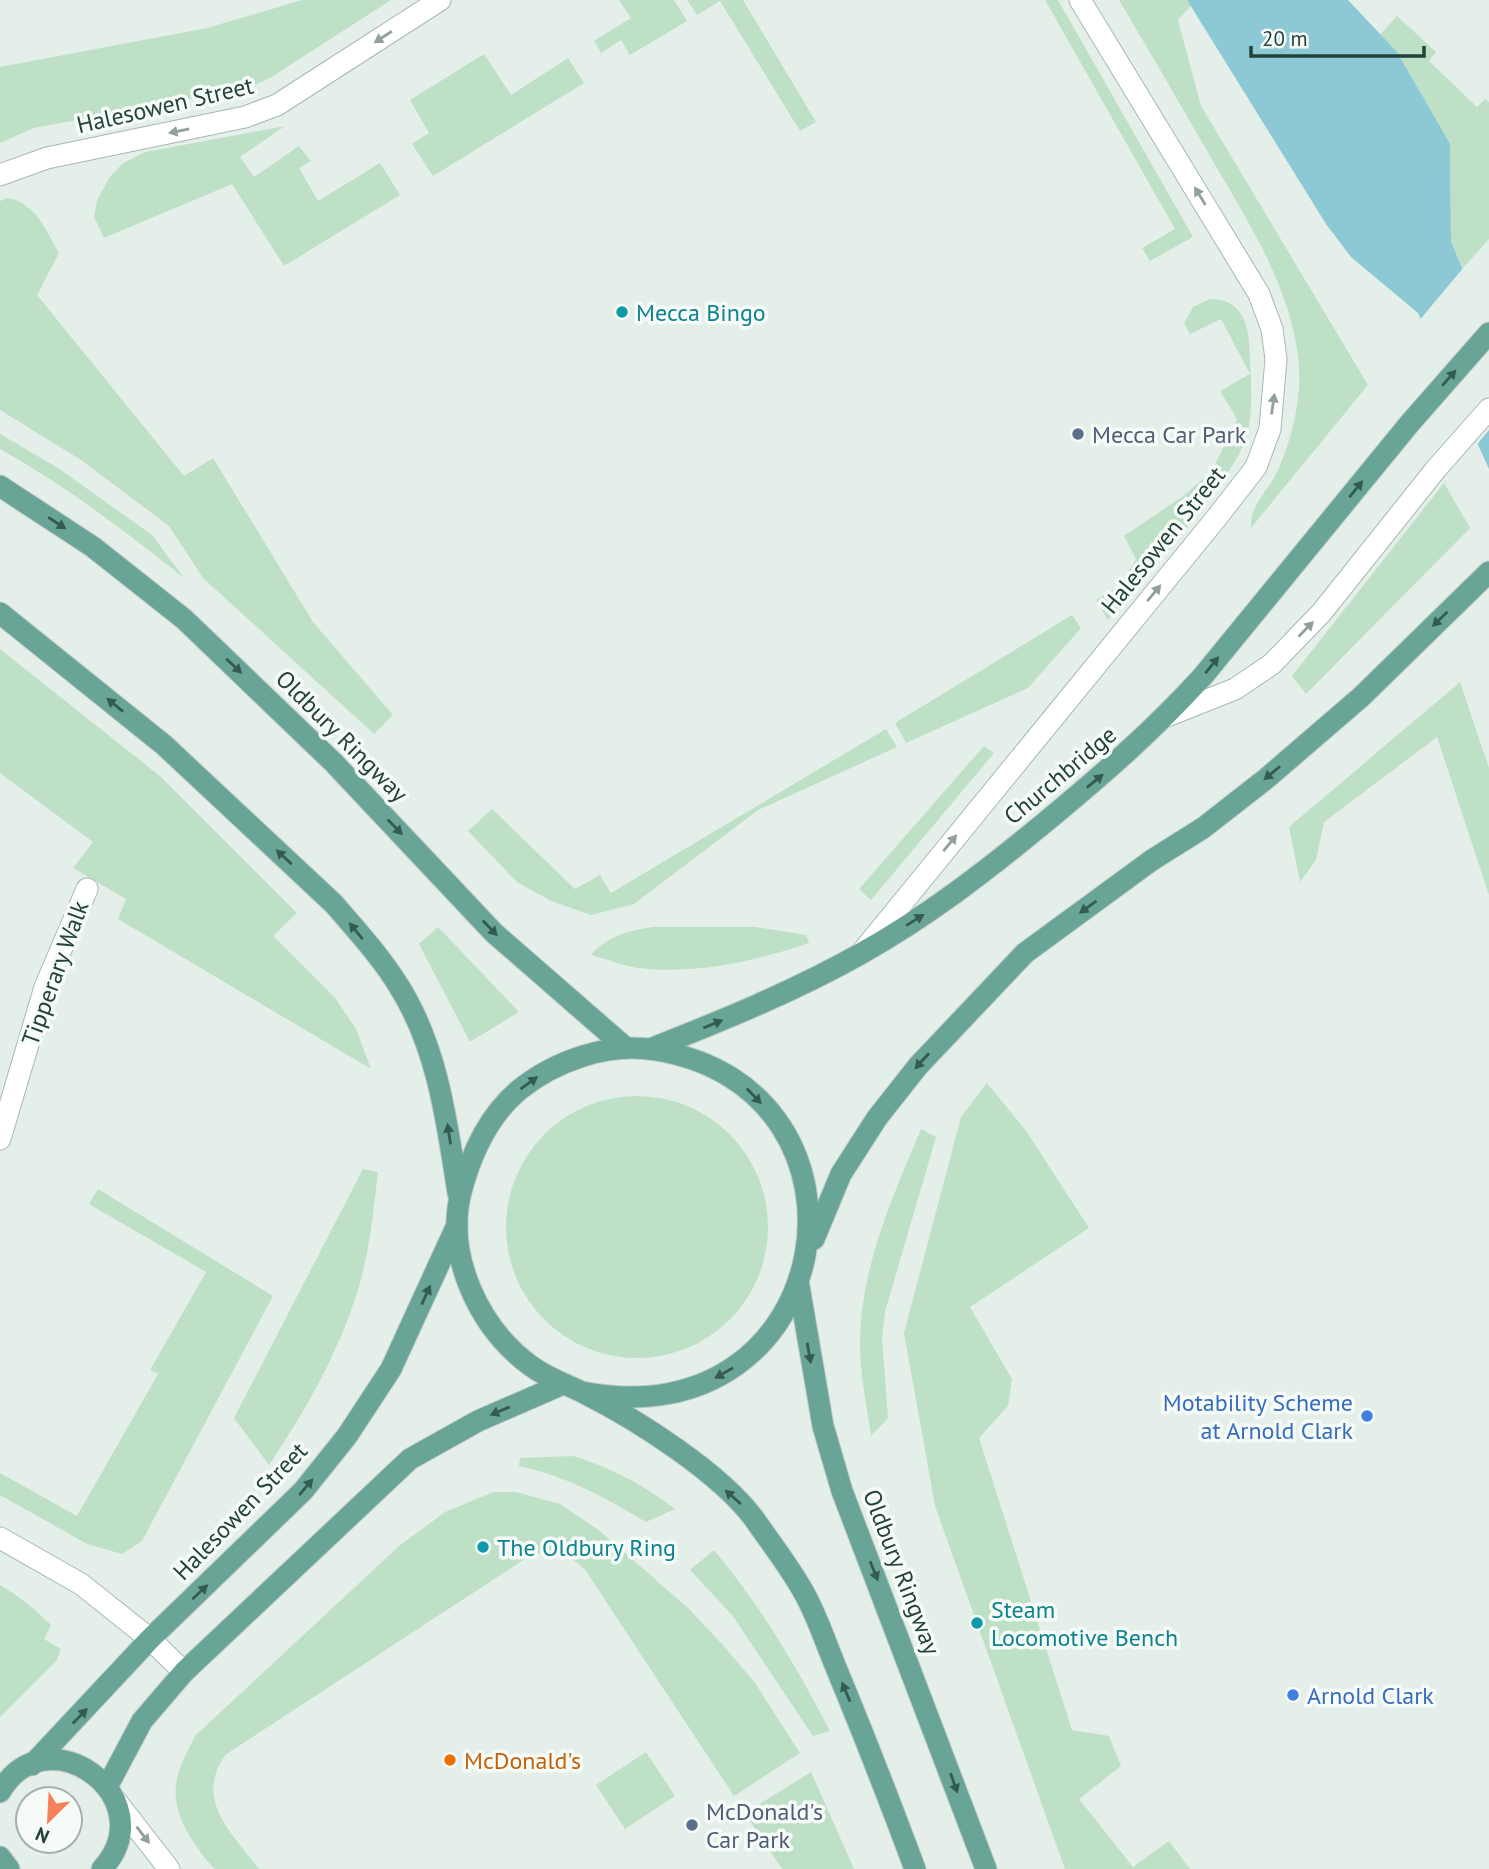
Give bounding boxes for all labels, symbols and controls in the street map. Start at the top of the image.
scale bar [1251,14,1424,58]
text: 20 m [1262,25,1308,52]
one-way arrow [373,31,392,44]
street label: Halesowen Street [74,70,256,140]
one-way arrow [168,125,190,136]
one-way arrow [1193,186,1206,206]
place label: Mecca Bingo [636,297,766,328]
marker: Mecca Bingo [614,304,630,320]
one-way arrow [1441,369,1457,387]
one-way arrow [1268,393,1279,415]
place label: Mecca Car Park [1092,419,1247,450]
marker: Mecca Car Park [1070,426,1086,442]
street label: Halesowen Street [1094,460,1232,620]
one-way arrow [1348,480,1363,497]
one-way arrow [47,517,67,530]
one-way arrow [1147,585,1162,603]
one-way arrow [1431,611,1448,628]
one-way arrow [1297,621,1314,638]
one-way arrow [1205,657,1220,675]
one-way arrow [225,658,243,674]
street label: Oldbury Ringway [269,663,415,809]
one-way arrow [107,698,125,713]
street label: Churchbridge [997,719,1123,831]
one-way arrow [1264,765,1281,780]
one-way arrow [1086,774,1103,789]
one-way arrow [387,818,404,835]
one-way arrow [942,834,957,851]
one-way arrow [276,849,293,866]
street label: Tipperary Walk [14,896,96,1050]
one-way arrow [1080,899,1098,914]
one-way arrow [906,914,925,926]
one-way arrow [481,919,498,936]
one-way arrow [349,922,364,939]
one-way arrow [703,1018,724,1029]
one-way arrow [915,1052,931,1069]
one-way arrow [520,1076,538,1090]
one-way arrow [745,1088,762,1104]
one-way arrow [443,1123,454,1145]
one-way arrow [421,1285,432,1306]
one-way arrow [804,1342,815,1364]
one-way arrow [714,1367,733,1379]
place label: Motability Scheme at Arnold Clark [1163,1387,1353,1446]
one-way arrow [490,1406,511,1417]
marker: Motability Scheme at Arnold Clark [1359,1408,1375,1424]
street label: Halesowen Street [166,1435,314,1587]
one-way arrow [298,1479,313,1496]
street label: Oldbury Ringway [856,1485,948,1659]
one-way arrow [724,1489,742,1505]
place label: The Oldbury Ring [497,1532,676,1563]
marker: The Oldbury Ring [475,1539,491,1555]
one-way arrow [868,1560,879,1581]
one-way arrow [191,1584,208,1600]
place label: Steam Locomotive Bench [991,1594,1178,1653]
marker: Steam Locomotive Bench [969,1615,985,1631]
place label: Arnold Clark [1307,1680,1434,1711]
one-way arrow [841,1682,852,1703]
marker: Arnold Clark [1285,1687,1301,1703]
one-way arrow [72,1708,88,1725]
place label: McDonald's [464,1745,581,1776]
marker: McDonald's [442,1752,458,1768]
one-way arrow [949,1773,960,1794]
north arrow [14,1785,84,1855]
place label: McDonald's Car Park [706,1796,823,1855]
marker: McDonald's Car Park [684,1817,700,1833]
text: N [32,1822,53,1849]
one-way arrow [135,1826,149,1844]

